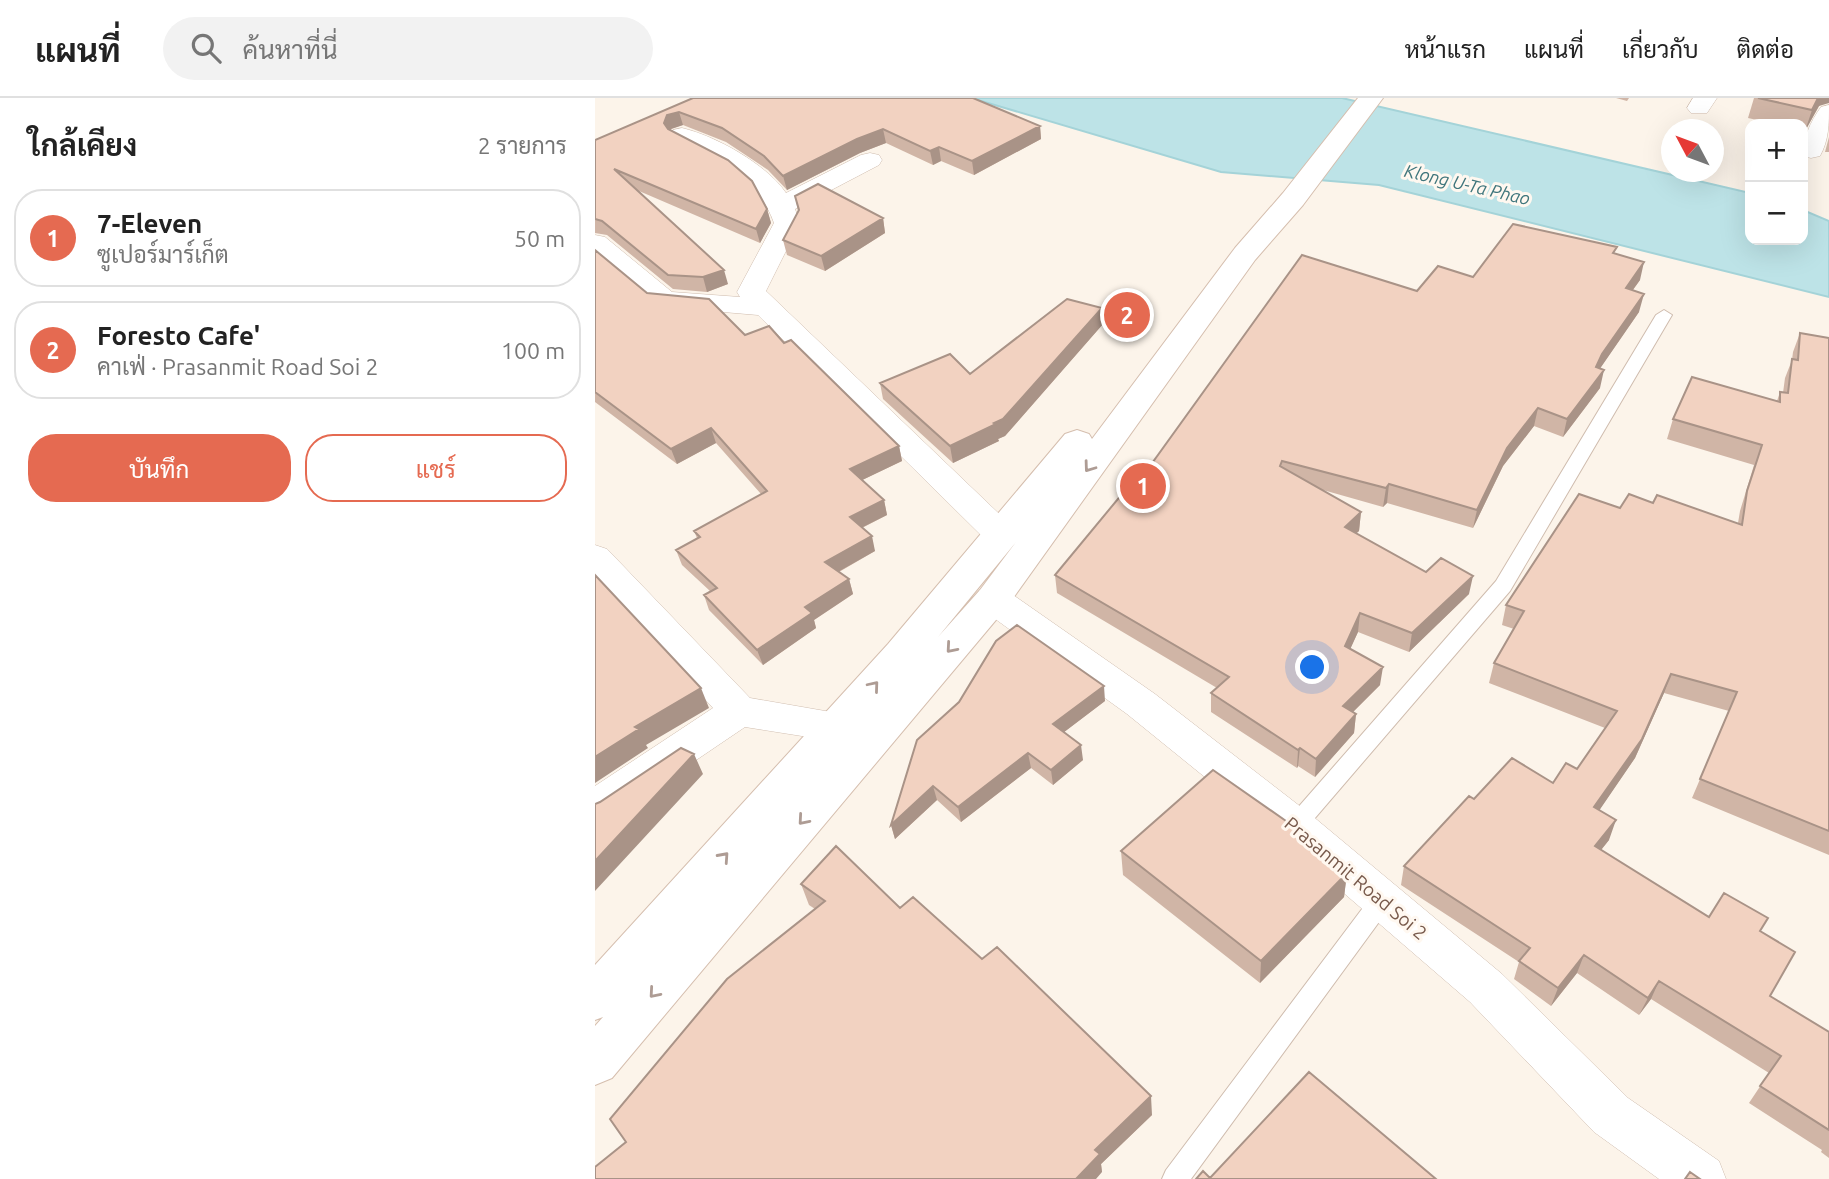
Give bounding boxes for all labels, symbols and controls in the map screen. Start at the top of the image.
search box [163,17,653,80]
icon: search [187,29,225,67]
text: แผนที่ [35,31,121,68]
text: ค้นหาที่นี่ [243,35,338,64]
text: หน้าแรก [1405,36,1486,63]
text: แผนที่ [1524,36,1584,63]
text: เกี่ยวกับ [1622,36,1699,63]
text: ติดต่อ [1737,36,1794,63]
north arrow [1661,119,1724,182]
map controls [1745,119,1808,245]
button: + [1745,119,1808,182]
text: ใกล้เคียง [28,128,137,162]
text: 2 รายการ [478,133,567,158]
water label: Klong U-Ta Phao [1402,160,1532,208]
button: − [1745,182,1808,245]
text: 7-Eleven [97,209,202,238]
text: 1 [47,226,59,251]
text: 50 m [514,226,565,251]
text: ซูเปอร์มาร์เก็ต [97,242,229,267]
pin: 2 [1104,289,1150,341]
text: Foresto Cafe' [97,321,260,350]
text: 2 [47,338,59,363]
text: 100 m [501,338,565,363]
text: คาเฟ่ · Prasanmit Road Soi 2 [97,354,378,379]
button: บันทึก [28,434,291,502]
button: แชร์ [305,434,567,502]
one-way arrow [1085,459,1097,472]
pin: 1 [1120,460,1166,512]
one-way arrow [947,639,959,652]
your location [1295,650,1329,684]
one-way arrow [866,681,878,694]
one-way arrow [799,812,811,825]
street label: Prasanmit Road Soi 2 [1280,812,1432,944]
one-way arrow [716,852,728,865]
one-way arrow [650,985,662,998]

